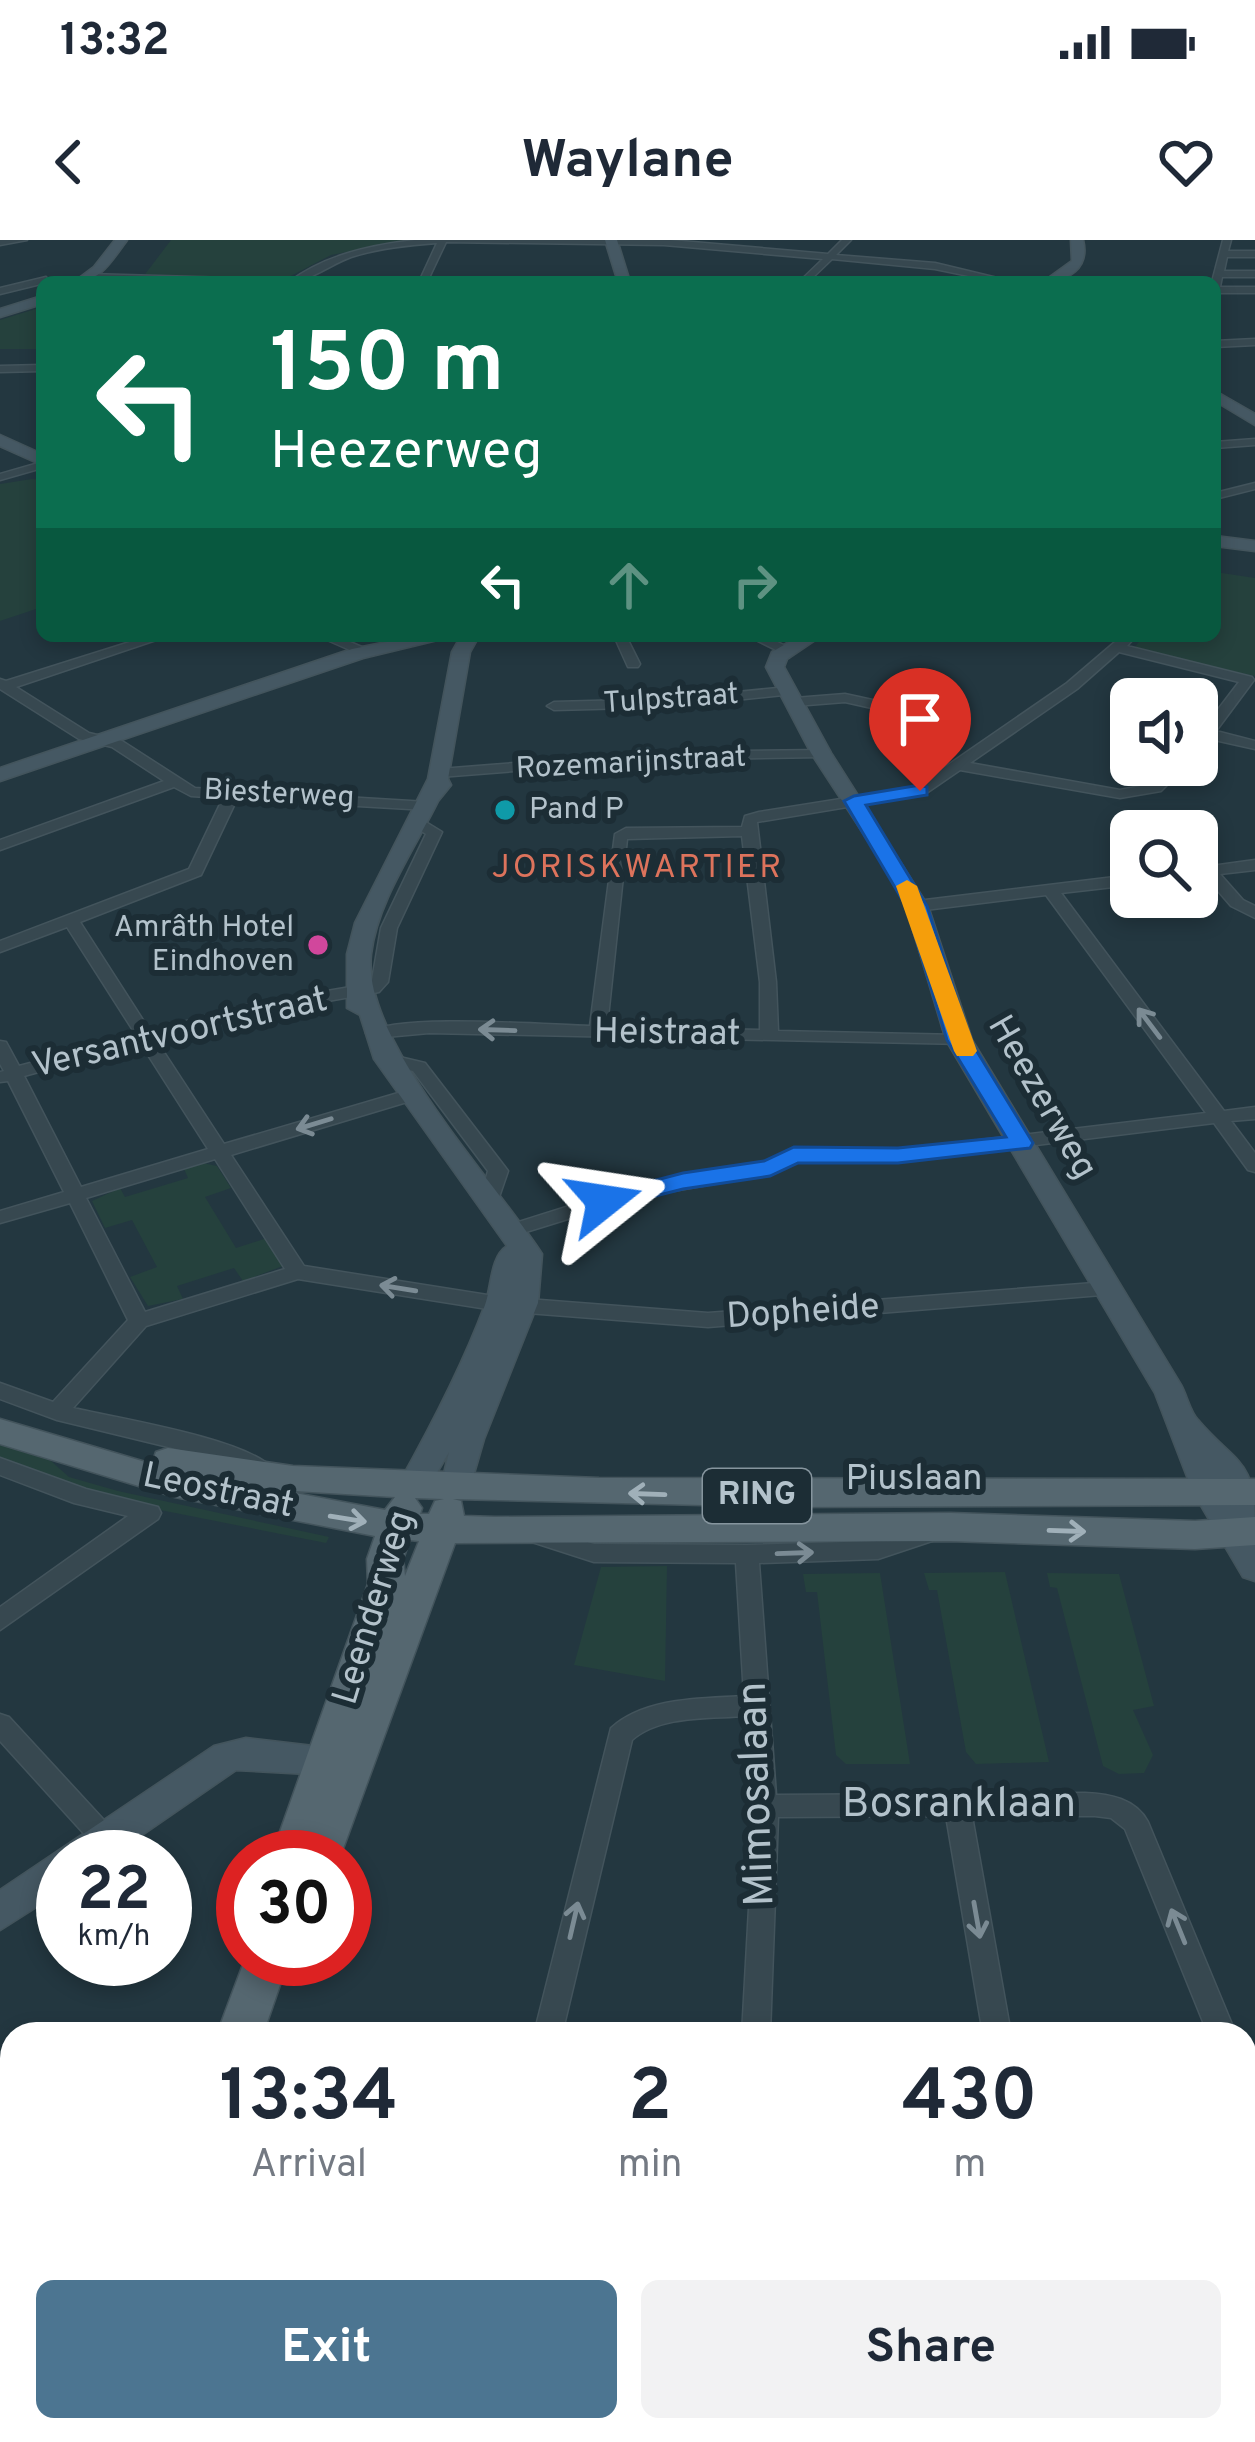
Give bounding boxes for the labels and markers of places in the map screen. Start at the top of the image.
pin [869,668,971,791]
place label: Pand P [529,792,624,829]
marker: Pand P [492,797,518,823]
place label: Amrâth Hotel Eindhoven [114,910,294,981]
marker: Amrâth Hotel Eindhoven [305,932,331,958]

